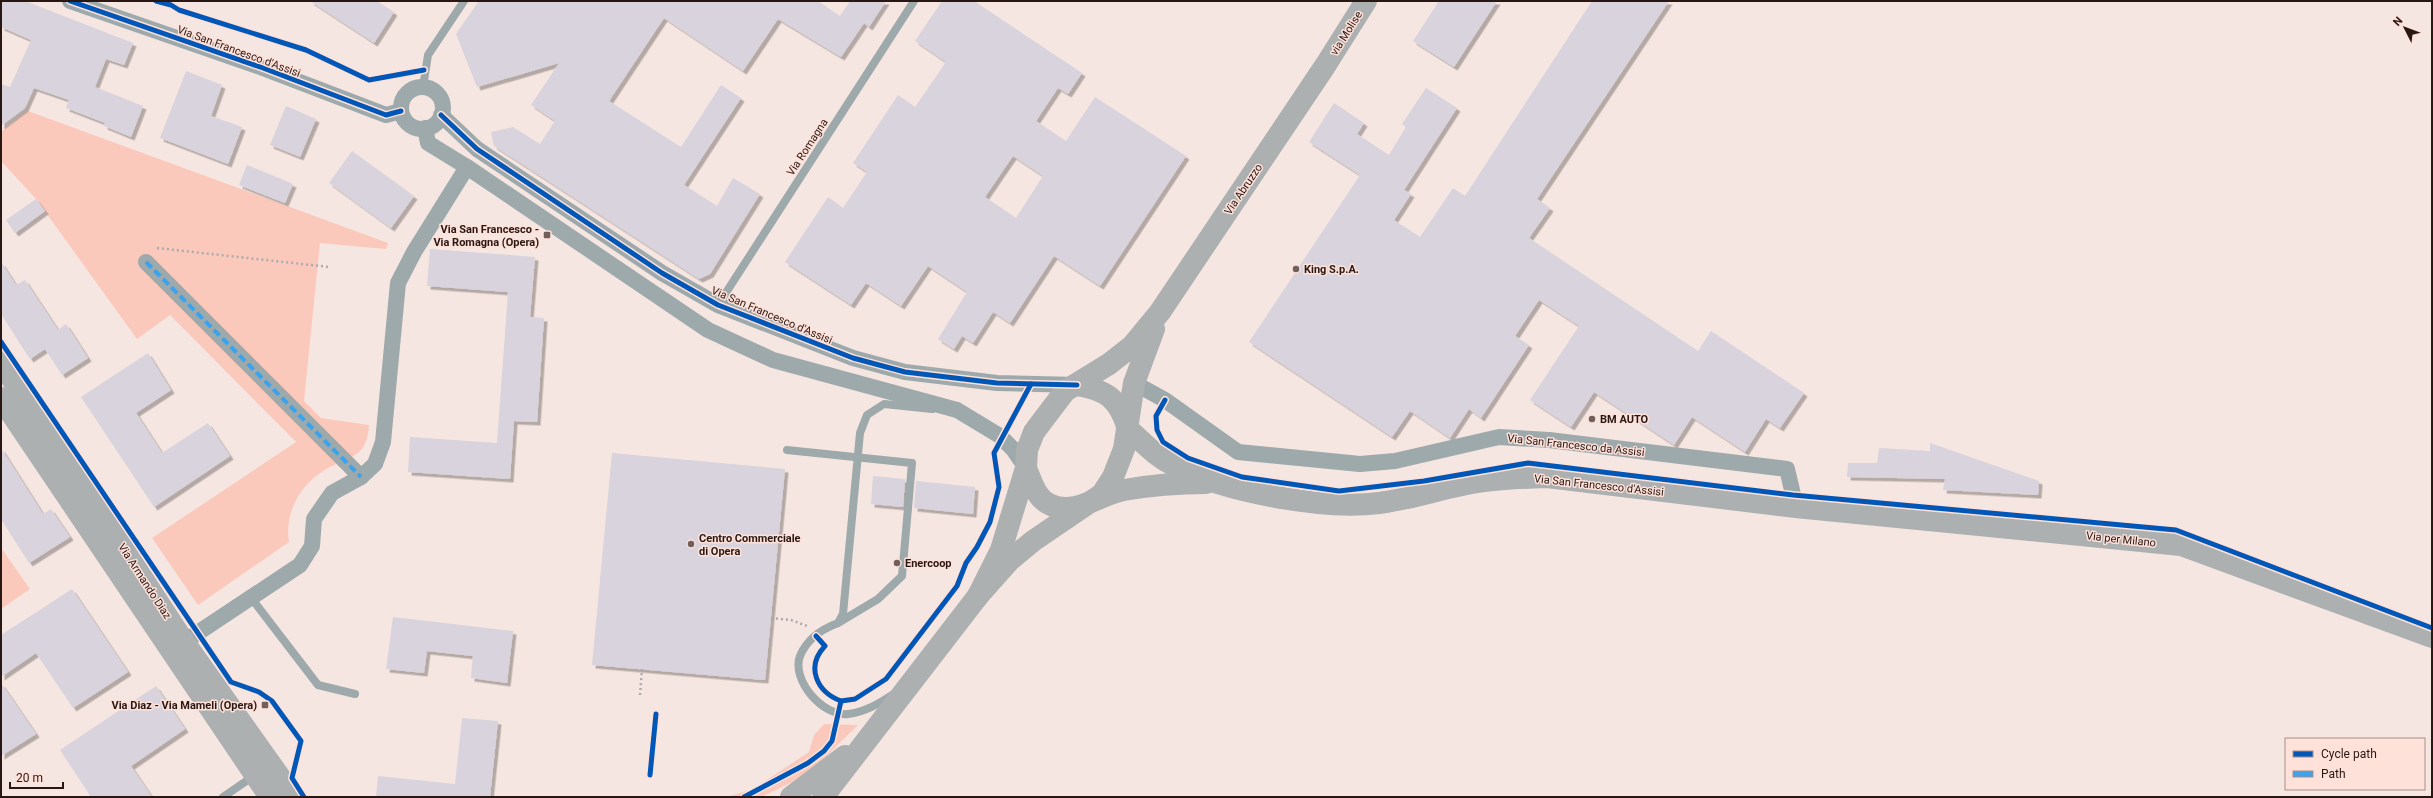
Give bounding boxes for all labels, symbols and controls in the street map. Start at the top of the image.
north arrow [2385,8,2425,48]
street label: via Molise [1328,9,1365,58]
text: N [2391,14,2406,29]
street label: Via San Francesco d'Assisi [175,23,302,80]
street label: Via Romagna [784,116,831,178]
street label: Via Abruzzo [1222,161,1265,217]
place label: Via San Francesco - Via Romagna (Opera) [433,223,539,249]
marker: Via San Francesco - Via Romagna (Opera) [542,230,552,240]
place label: King S.p.A. [1304,263,1359,276]
marker: King S.p.A. [1291,264,1301,274]
street label: Via San Francesco d'Assisi [709,284,834,347]
place label: BM AUTO [1600,413,1649,426]
marker: BM AUTO [1587,414,1597,424]
street label: Via San Francesco da Assisi [1507,432,1645,459]
street label: Via San Francesco d'Assisi [1533,472,1664,499]
street label: Via per Milano [2085,529,2157,550]
place label: Centro Commerciale di Opera [699,532,801,558]
marker: Centro Commerciale di Opera [686,539,696,549]
street label: Via Armando Diaz [115,541,174,622]
place label: Enercoop [905,557,952,570]
marker: Enercoop [892,558,902,568]
place label: Via Diaz - Via Mameli (Opera) [112,699,257,712]
marker: Via Diaz - Via Mameli (Opera) [260,700,270,710]
legend [2285,738,2425,790]
text: Cycle path [2321,747,2377,761]
scale bar [10,764,63,790]
text: Path [2321,767,2346,781]
text: 20 m [16,771,43,785]

